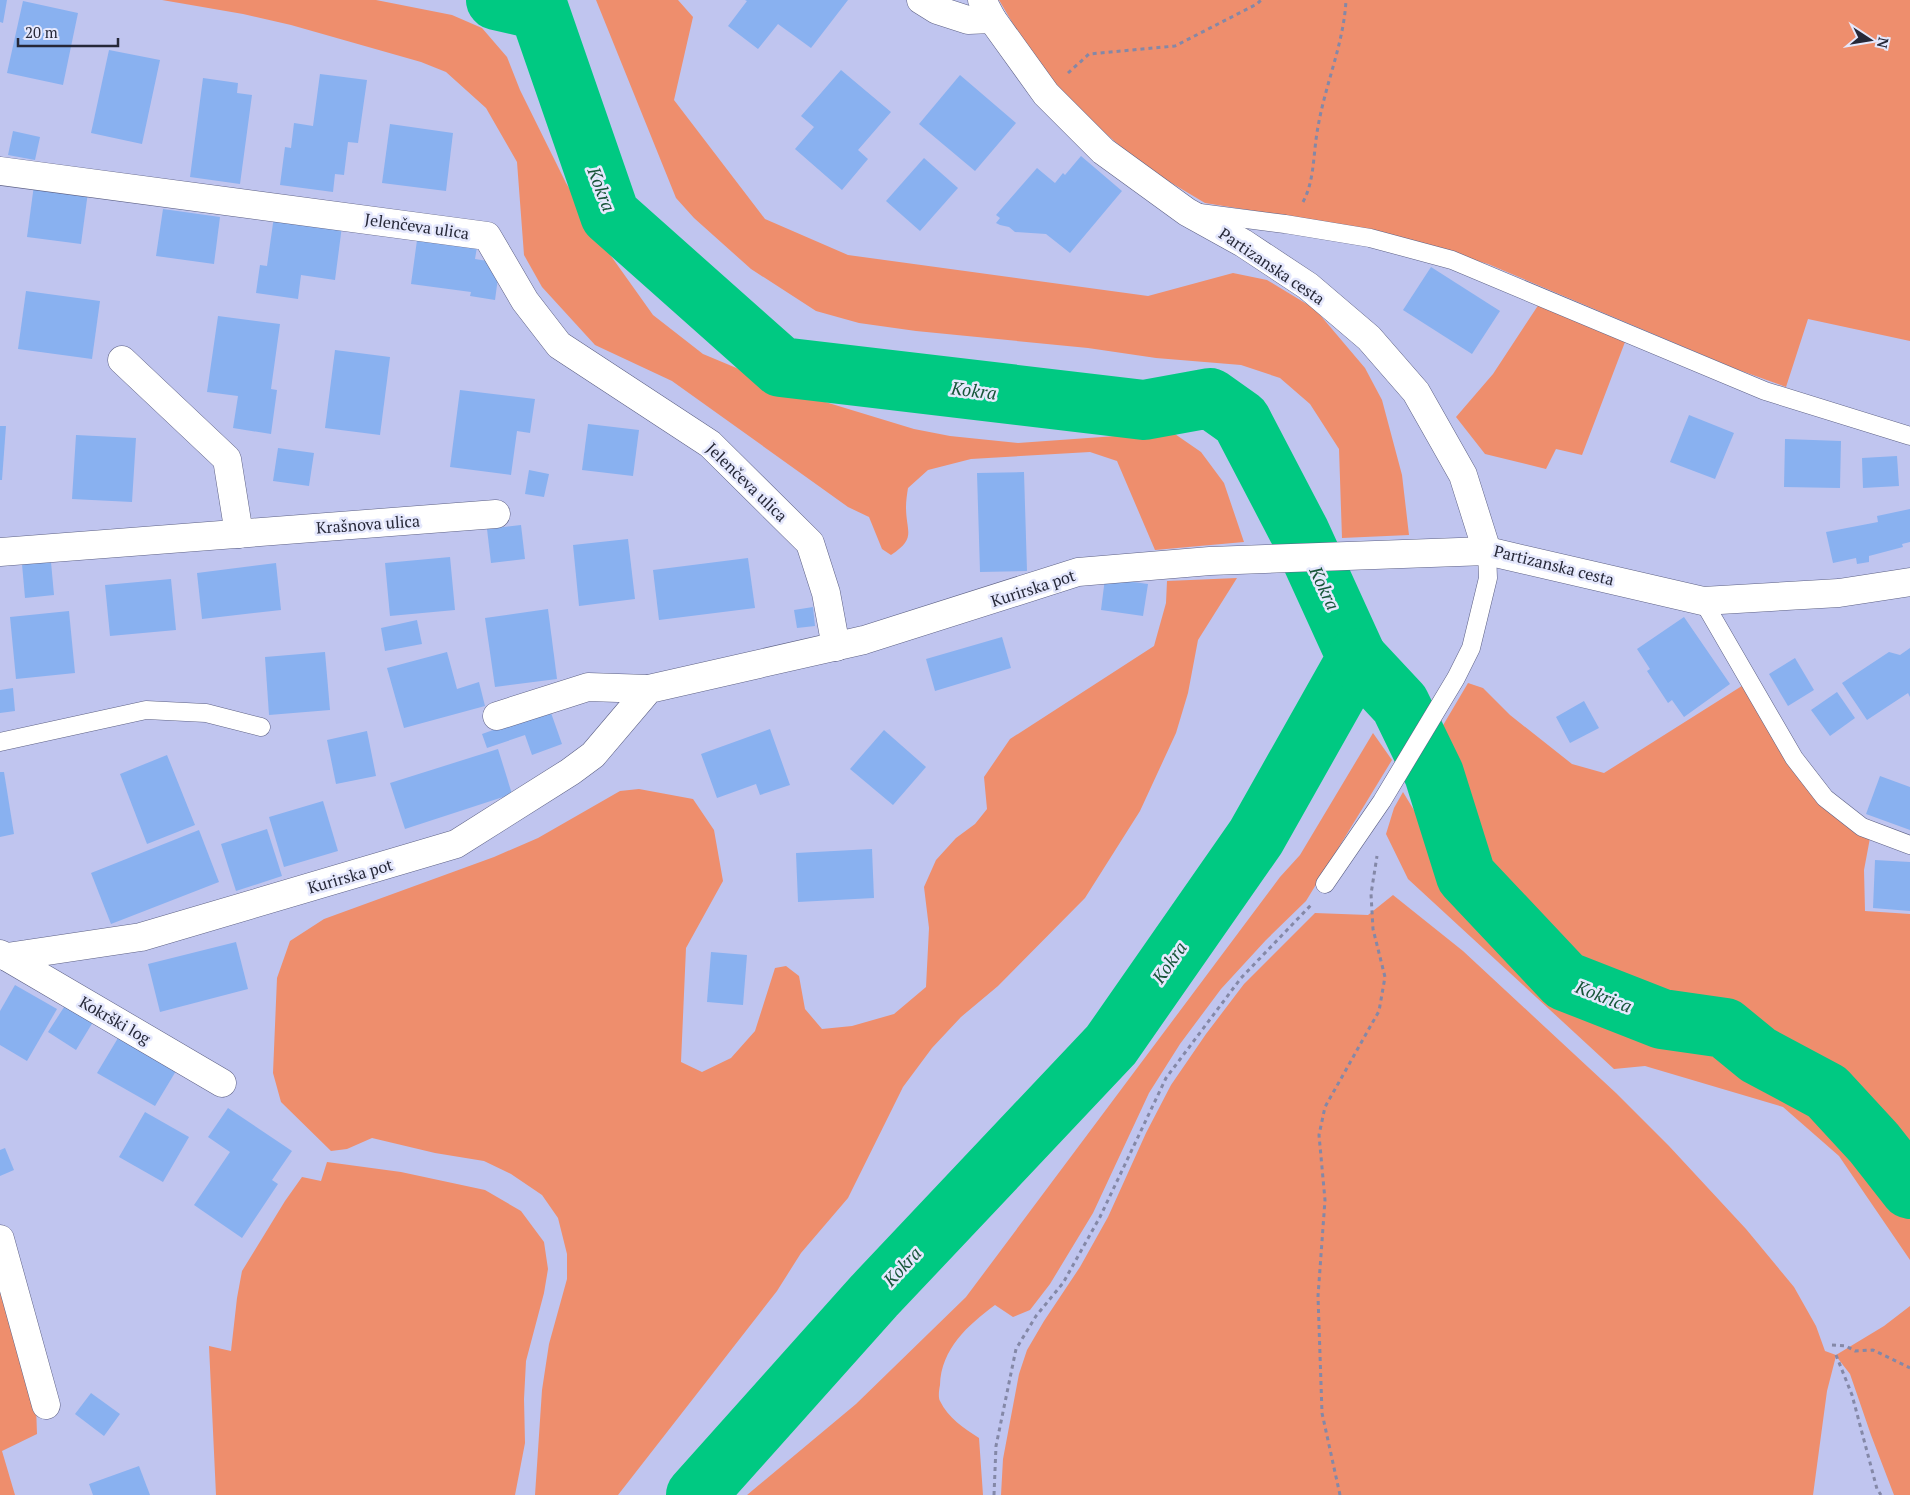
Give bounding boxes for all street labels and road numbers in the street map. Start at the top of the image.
street label: Jelenčeva ulica [363,208,471,244]
street label: Partizanska cesta [1215,222,1329,310]
street label: Jelenčeva ulica [702,438,792,526]
street label: Krašnova ulica [315,509,421,539]
street label: Partizanska cesta [1492,539,1616,591]
street label: Kurirska pot [988,564,1078,612]
street label: Kurirska pot [305,853,395,899]
street label: Kokrški log [75,991,155,1050]

